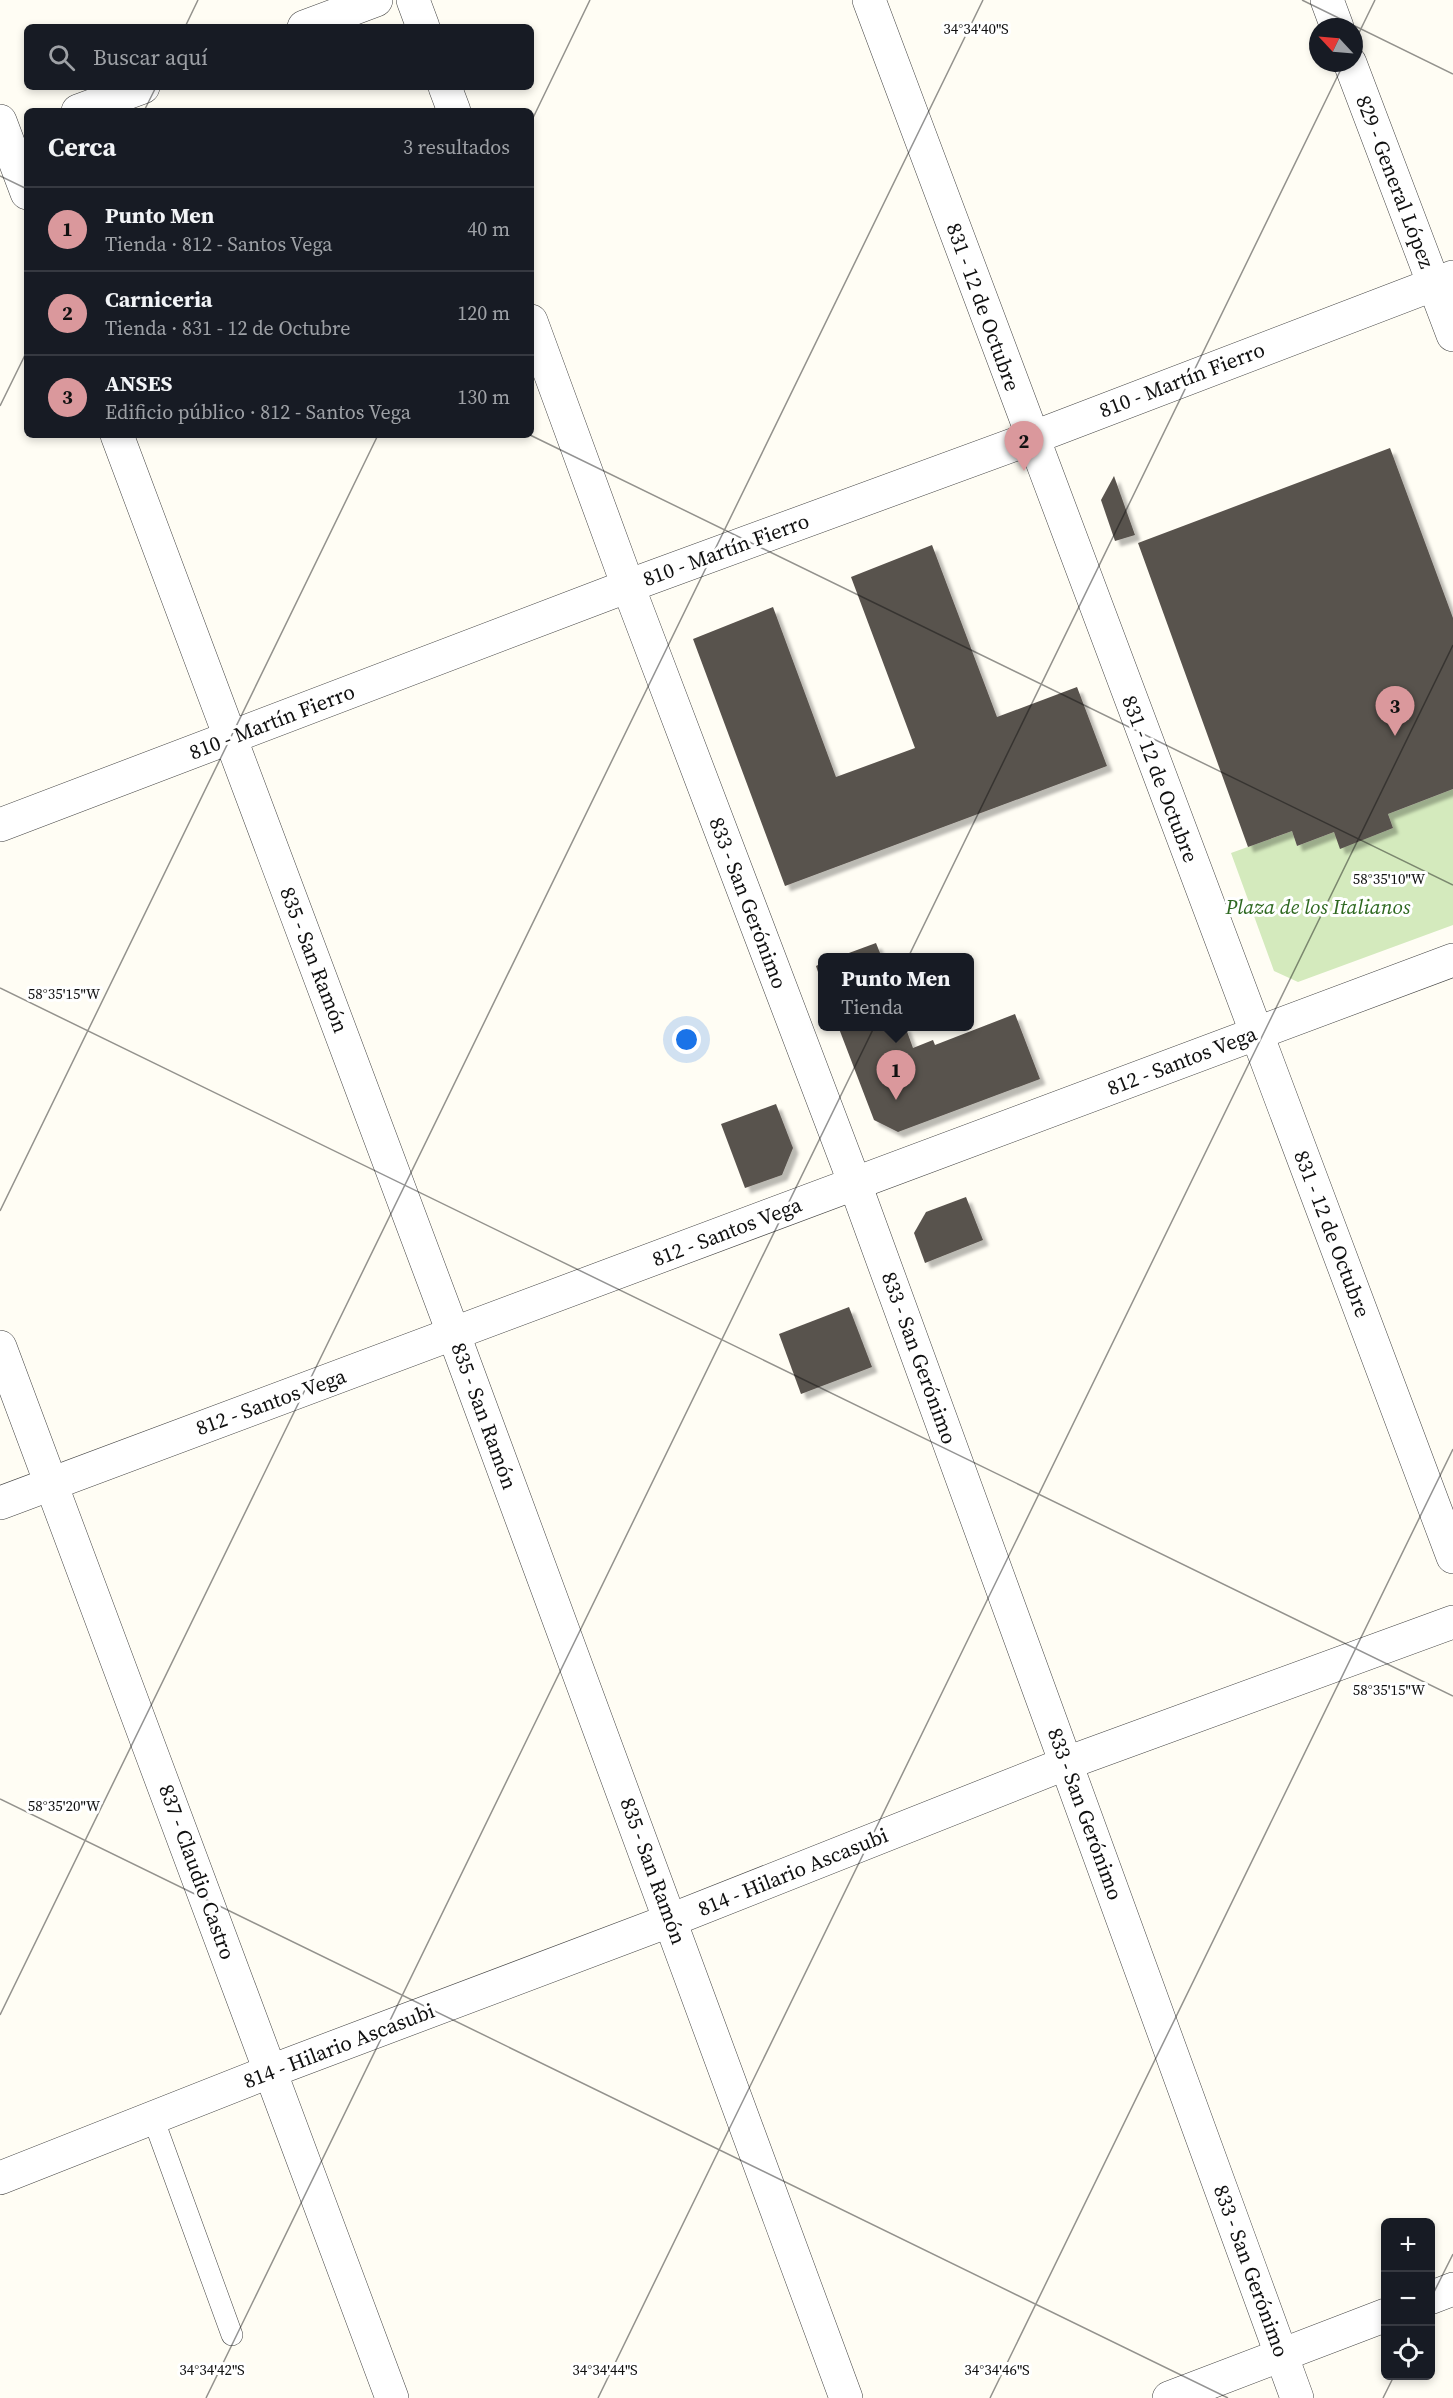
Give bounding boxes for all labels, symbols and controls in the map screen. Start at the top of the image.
text: 34°34'40"S [943,18,1009,39]
north arrow [1309,18,1363,72]
search box [24,24,534,90]
icon: search [45,41,78,74]
text: Buscar aquí [93,42,208,72]
street label: 829 - General López [1349,91,1442,273]
text: Cerca [48,129,116,165]
text: 3 resultados [403,133,510,161]
text: Punto Men [105,200,214,230]
text: 1 [62,215,73,243]
text: 40 m [467,215,510,243]
street label: 831 - 12 de Octubre [940,219,1027,395]
text: Tienda · 812 - Santos Vega [105,230,333,258]
text: Carniceria [105,284,213,314]
text: 2 [62,299,73,327]
text: 120 m [457,299,510,327]
text: Tienda · 831 - 12 de Octubre [105,314,350,342]
street label: 810 - Martín Fierro [1095,335,1269,424]
text: ANSES [105,368,172,398]
text: 3 [62,383,73,411]
text: 130 m [457,383,510,411]
text: Edificio público · 812 - Santos Vega [105,398,411,426]
pin: 2 [1004,422,1044,471]
street label: 810 - Martín Fierro [639,506,813,593]
street label: 810 - Martín Fierro [185,677,359,766]
pin: 3 [1376,686,1414,736]
street label: 831 - 12 de Octubre [1115,691,1206,867]
street label: 833 - San Gerónimo [702,813,795,993]
text: 58°35'10"W [1353,868,1426,889]
street label: 835 - San Ramón [273,883,356,1037]
park label: Plaza de los Italianos [1225,892,1411,921]
popup [818,953,974,1031]
text: Punto Men [841,963,951,993]
text: 58°35'15"W [28,983,101,1004]
text: Tienda [841,993,903,1021]
street label: 812 - Santos Vega [1103,1019,1261,1102]
your location [672,1025,701,1054]
pin: 1 [876,1050,916,1100]
street label: 831 - 12 de Octubre [1287,1146,1378,1322]
street label: 812 - Santos Vega [648,1190,806,1273]
street label: 833 - San Gerónimo [875,1268,964,1448]
street label: 835 - San Ramón [444,1338,525,1494]
street label: 812 - Santos Vega [192,1361,350,1442]
text: 58°35'15"W [1353,1679,1426,1700]
street label: 833 - San Gerónimo [1041,1724,1130,1904]
street label: 837 - Claudio Castro [152,1780,243,1963]
street label: 835 - San Ramón [613,1793,694,1949]
text: 58°35'20"W [28,1795,101,1816]
street label: 814 - Hilario Ascasubi [693,1820,892,1923]
street label: 814 - Hilario Ascasubi [239,1996,439,2095]
street label: 833 - San Gerónimo [1207,2181,1296,2361]
map controls [1381,2218,1435,2380]
button: + [1381,2218,1435,2272]
button: − [1381,2272,1435,2326]
button: locate [1381,2326,1435,2380]
text: 34°34'42"S [179,2359,245,2380]
text: 34°34'44"S [572,2359,638,2380]
text: 34°34'46"S [964,2359,1030,2380]

